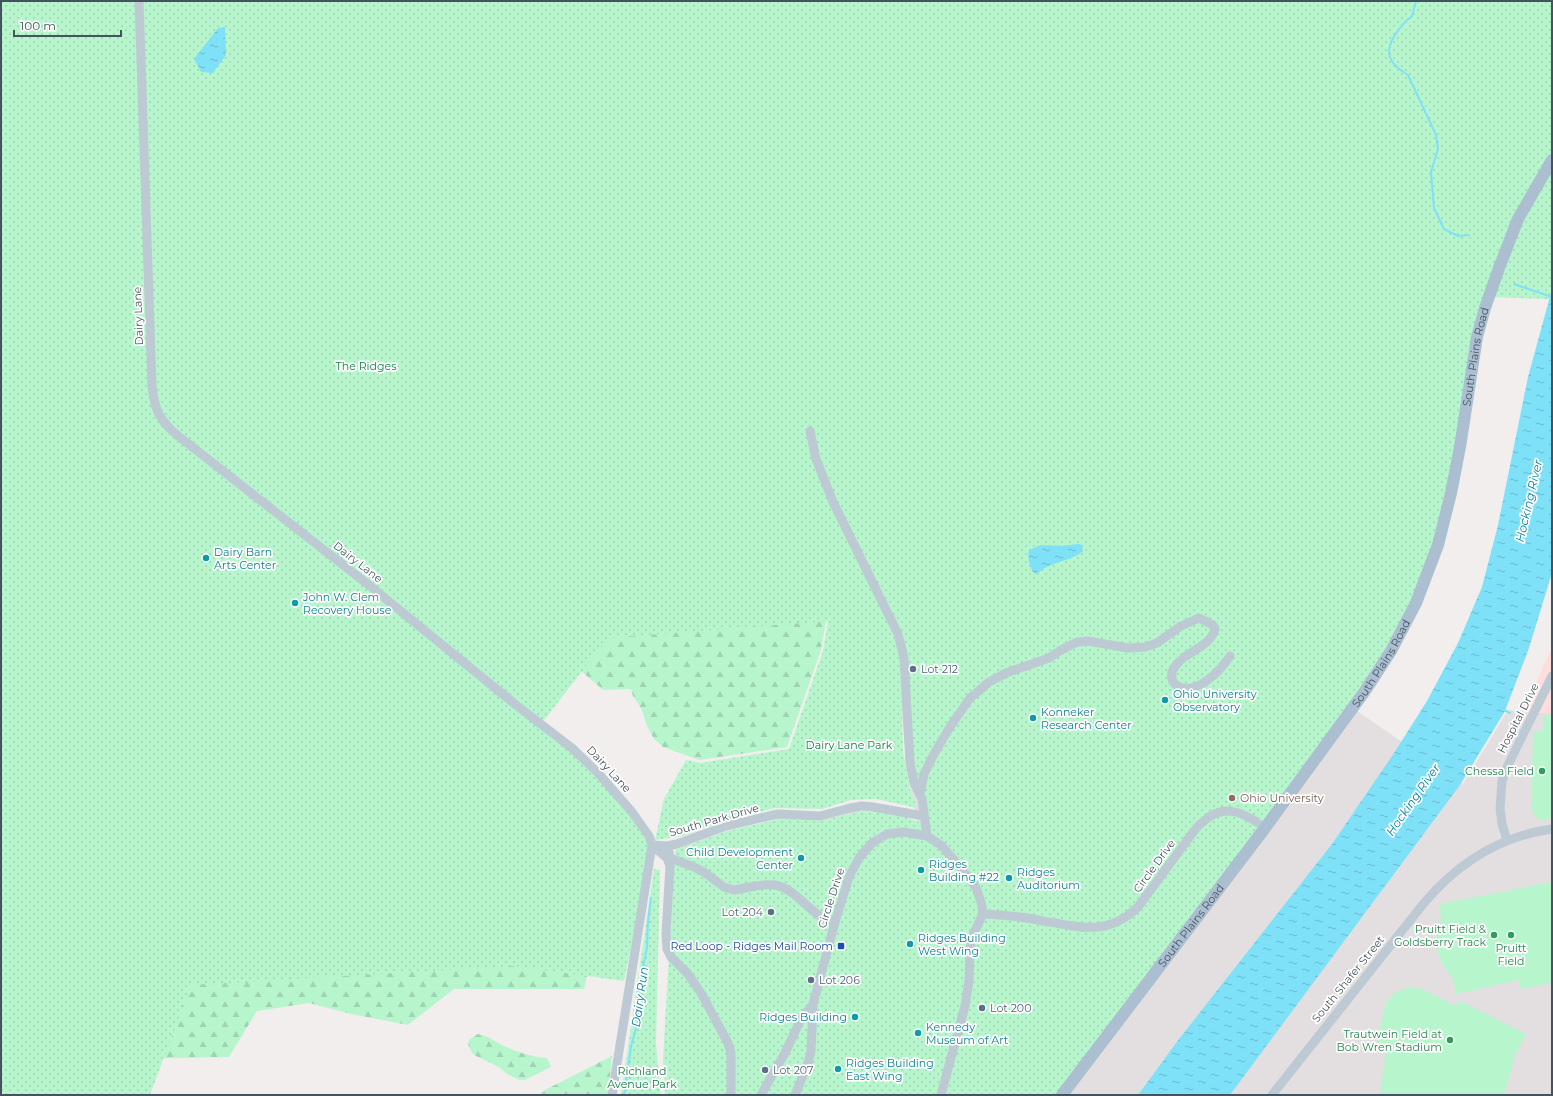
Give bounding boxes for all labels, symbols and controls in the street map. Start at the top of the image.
scale bar [14,12,121,38]
text: 100 m [20,18,56,33]
street label: Dairy Lane [130,286,146,346]
street label: South Plains Road [1459,306,1492,407]
park label: The Ridges [335,359,397,373]
water label: Hocking River [1512,458,1545,544]
street label: Dairy Lane [331,538,386,586]
place label: Dairy Barn Arts Center [214,545,276,572]
marker: Dairy Barn Arts Center [201,553,211,563]
place label: John W. Clem Recovery House [302,590,392,617]
marker: John W. Clem Recovery House [290,598,300,608]
street label: South Plains Road [1349,617,1413,710]
place label: Lot 212 [921,662,958,676]
marker: Lot 212 [908,664,918,674]
street label: Hospital Drive [1494,680,1542,755]
place label: Ohio University Observatory [1173,687,1257,714]
marker: Ohio University Observatory [1160,695,1170,705]
place label: Konneker Research Center [1041,705,1132,732]
marker: Konneker Research Center [1028,713,1038,723]
park label: Dairy Lane Park [806,738,893,752]
street label: Dairy Lane [584,743,634,796]
water label: Hocking River [1382,761,1443,838]
place label: Chessa Field [1465,764,1534,778]
marker: Chessa Field [1537,766,1547,776]
place label: Ohio University [1240,791,1324,805]
marker: Ohio University [1227,793,1237,803]
street label: South Park Drive [668,800,761,840]
street label: Circle Drive [1130,836,1178,895]
place label: Child Development Center [686,845,794,872]
marker: Child Development Center [796,853,806,863]
place label: Ridges Building #22 [929,857,999,884]
marker: Ridges Building #22 [916,865,926,875]
place label: Ridges Auditorium [1017,865,1080,892]
street label: Circle Drive [815,866,847,930]
marker: Ridges Auditorium [1004,873,1014,883]
street label: South Plains Road [1155,881,1227,970]
place label: Lot 204 [722,905,764,919]
marker: Lot 204 [766,907,776,917]
place label: Pruitt Field & Goldsberry Track [1394,922,1487,949]
marker: Pruitt Field & Goldsberry Track [1489,930,1499,940]
marker: Pruitt Field [1506,930,1516,940]
place label: Ridges Building West Wing [918,931,1006,958]
street label: South Shafer Street [1309,932,1388,1025]
place label: Red Loop - Ridges Mail Room [670,939,833,953]
marker: Ridges Building West Wing [905,939,915,949]
marker: Red Loop - Ridges Mail Room [836,941,846,951]
place label: Pruitt Field [1495,941,1527,968]
water label: Dairy Run [628,966,651,1028]
place label: Lot 206 [819,973,860,987]
marker: Lot 206 [806,975,816,985]
place label: Lot 200 [990,1001,1031,1015]
marker: Lot 200 [977,1003,987,1013]
place label: Ridges Building [759,1010,847,1024]
marker: Ridges Building [850,1012,860,1022]
place label: Kennedy Museum of Art [926,1020,1009,1047]
place label: Trautwein Field at Bob Wren Stadium [1336,1027,1443,1054]
marker: Kennedy Museum of Art [913,1028,923,1038]
marker: Trautwein Field at Bob Wren Stadium [1445,1035,1455,1045]
place label: Ridges Building East Wing [846,1056,934,1083]
place label: Lot 207 [773,1063,814,1077]
park label: Richland Avenue Park [607,1064,677,1091]
marker: Ridges Building East Wing [833,1064,843,1074]
marker: Lot 207 [760,1065,770,1075]

